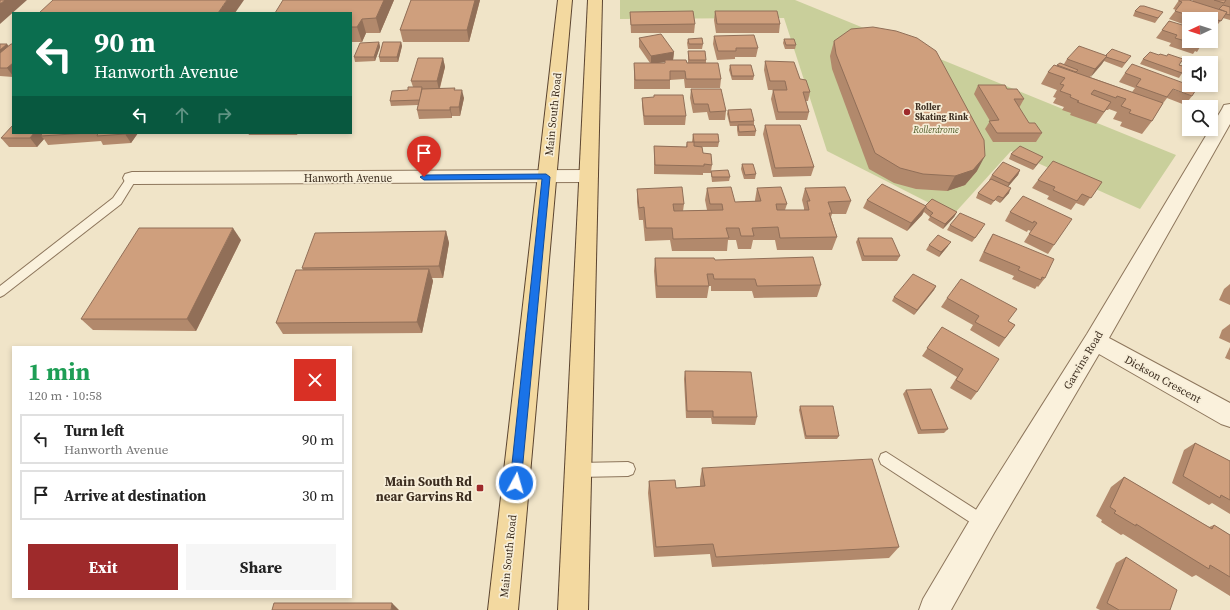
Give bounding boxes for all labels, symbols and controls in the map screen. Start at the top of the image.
north arrow [1182,12,1218,48]
map controls [1182,12,1218,136]
text: 90 m [94,23,156,61]
icon: left [28,28,80,80]
button: sound [1182,56,1218,92]
text: Hanworth Avenue [94,59,238,84]
street label: Main South Road [542,71,565,156]
button: search [1182,100,1218,136]
place label: Roller Skating Rink [915,101,969,123]
icon: left [129,104,151,126]
icon: ahead [171,104,193,126]
icon: right [213,104,235,126]
marker: Roller Skating Rink [902,107,912,117]
park label: Rollerdrome [912,124,959,136]
pin [407,136,441,177]
icon: arrive [413,142,435,164]
street label: Hanworth Avenue [304,171,393,186]
street label: Garvins Road [1060,328,1107,392]
street label: Dickson Crescent [1122,352,1204,407]
text: 1 min [28,355,90,388]
button: close [294,359,336,401]
text: 120 m · 10:58 [28,387,102,404]
text: Turn left [64,420,124,441]
icon: left [30,428,52,450]
text: 90 m [302,429,334,450]
text: Hanworth Avenue [64,441,168,458]
position arrow [495,462,537,504]
place label: Main South Rd near Garvins Rd [376,473,472,505]
marker: Main South Rd near Garvins Rd [475,483,485,493]
icon: arrive [30,484,52,506]
text: Arrive at destination [64,485,206,506]
text: 30 m [302,485,334,506]
street label: Main South Road [497,513,520,598]
button: Exit [28,544,178,590]
button: Share [186,544,336,590]

